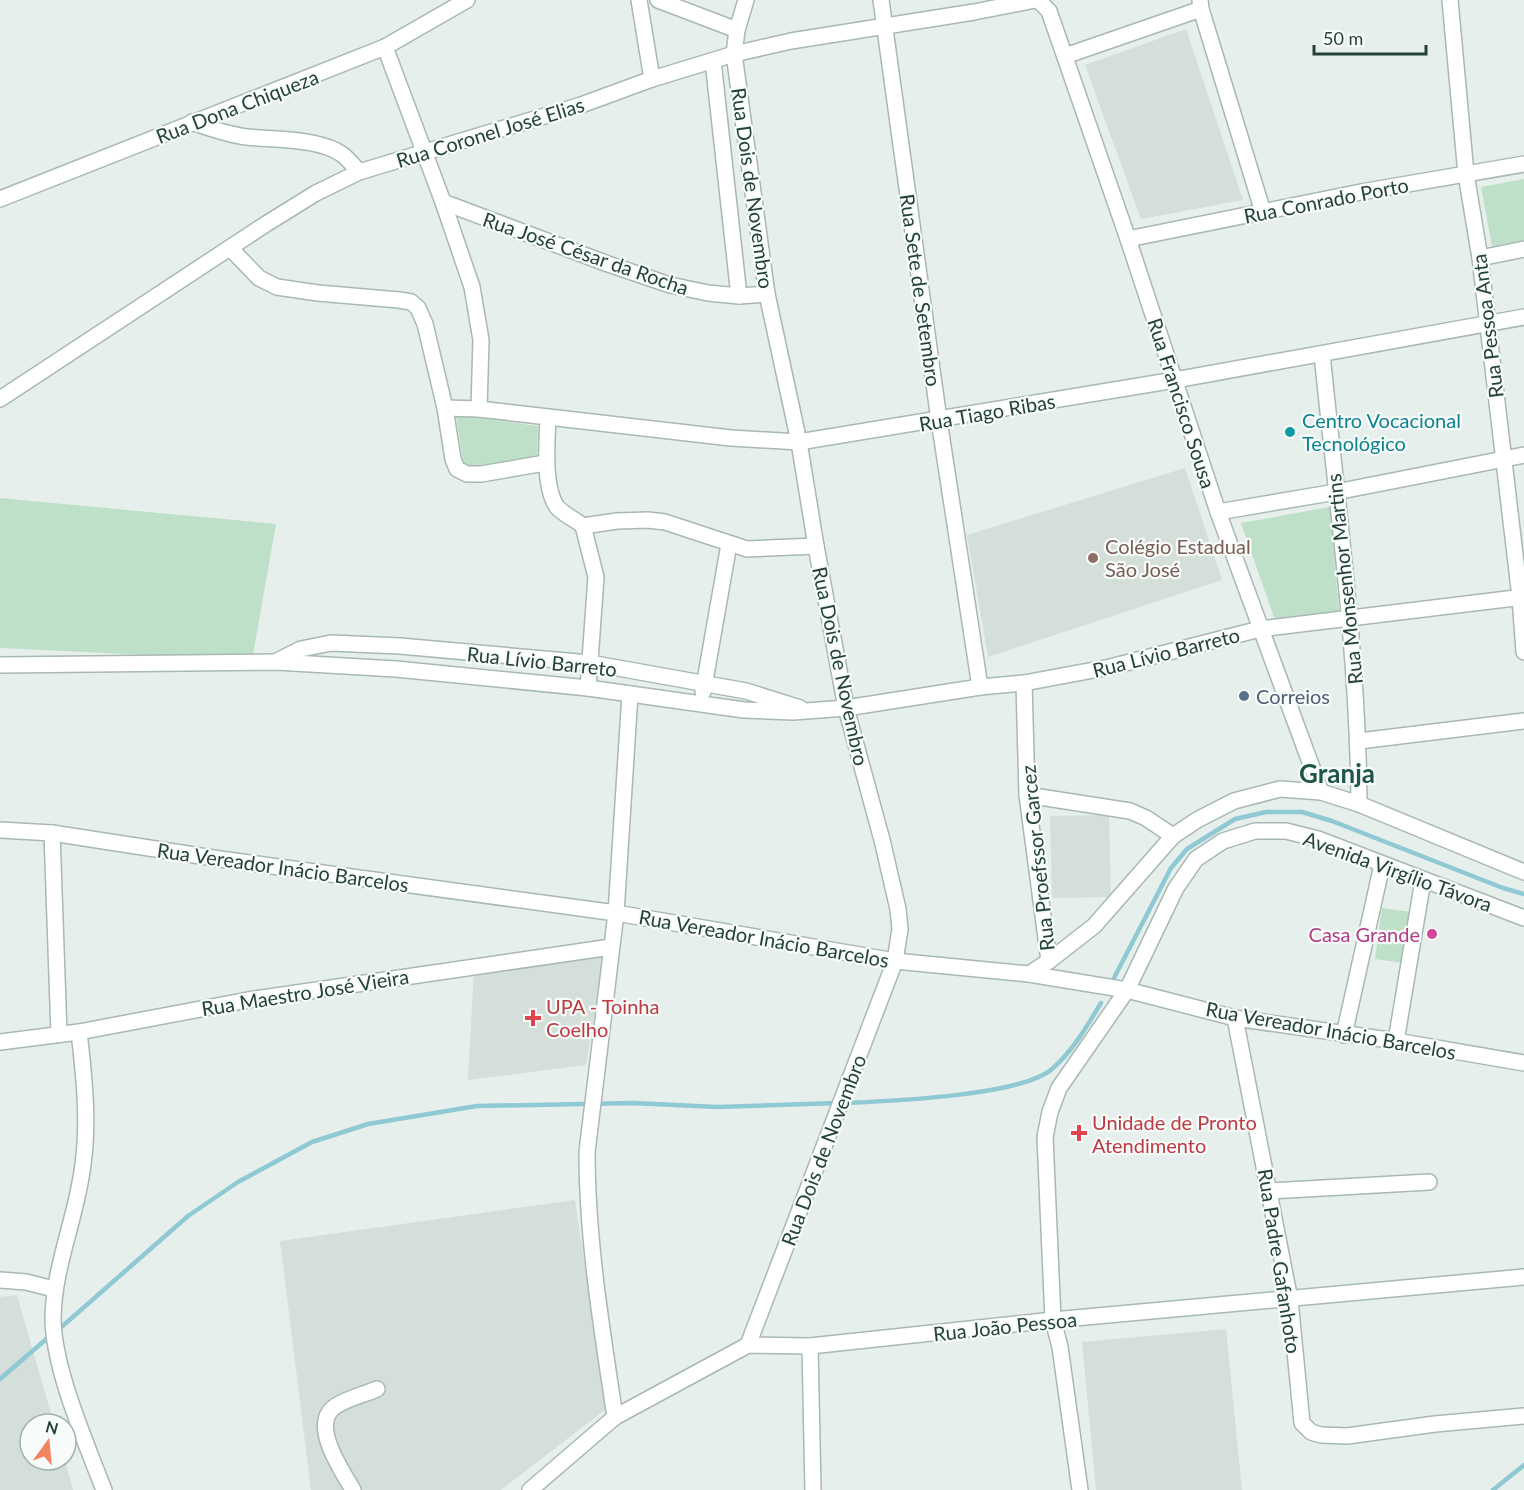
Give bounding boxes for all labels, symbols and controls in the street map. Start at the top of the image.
scale bar [1314,18,1426,56]
text: 50 m [1323,27,1363,49]
street label: Rua Dona Chiqueza [152,64,322,148]
street label: Rua Dois de Novembro [727,86,779,290]
street label: Rua Coronel José Elias [393,92,587,172]
street label: Rua Conrado Porto [1242,172,1410,228]
street label: Rua Sete de Setembro [896,192,946,388]
street label: Rua José César da Rocha [480,207,692,299]
street label: Rua Pessoa Anta [1466,253,1508,399]
street label: Rua Francisco Sousa [1143,315,1221,491]
street label: Rua Tiago Ribas [917,388,1057,436]
place label: Centro Vocacional Tecnológico [1302,408,1461,455]
marker: Centro Vocacional Tecnológico [1283,425,1297,439]
street label: Rua Monsenhor Martins [1321,473,1367,685]
place label: Colégio Estadual São José [1105,534,1251,581]
marker: Colégio Estadual São José [1086,551,1100,565]
street label: Rua Dois de Novembro [808,564,874,768]
street label: Rua Lívio Barreto [1090,622,1242,682]
street label: Rua Lívio Barreto [466,641,618,681]
place label: Correios [1256,684,1330,708]
marker: Correios [1237,689,1251,703]
district label: Granja [1299,757,1375,789]
street label: Rua Proefssor Garcez [1015,764,1059,952]
street label: Avenida Virgílio Távora [1300,826,1496,916]
street label: Rua Vereador Inácio Barcelos [156,837,410,897]
street label: Rua Vereador Inácio Barcelos [637,904,891,972]
place label: Casa Grande [1309,922,1420,946]
marker: Casa Grande [1425,927,1439,941]
street label: Rua Maestro José Vieira [200,964,410,1020]
place label: UPA - Toinha Coelho [546,994,659,1041]
street label: Rua Vereador Inácio Barcelos [1204,996,1458,1064]
marker: UPA - Toinha Coelho [524,1009,542,1027]
street label: Rua Dois de Novembro [775,1051,871,1249]
place label: Unidade de Pronto Atendimento [1092,1110,1257,1157]
marker: Unidade de Pronto Atendimento [1070,1124,1088,1142]
street label: Rua Padre Gafanhoto [1254,1167,1306,1355]
street label: Rua João Pessoa [932,1307,1078,1345]
north arrow [18,1412,78,1472]
text: N [44,1416,60,1438]

